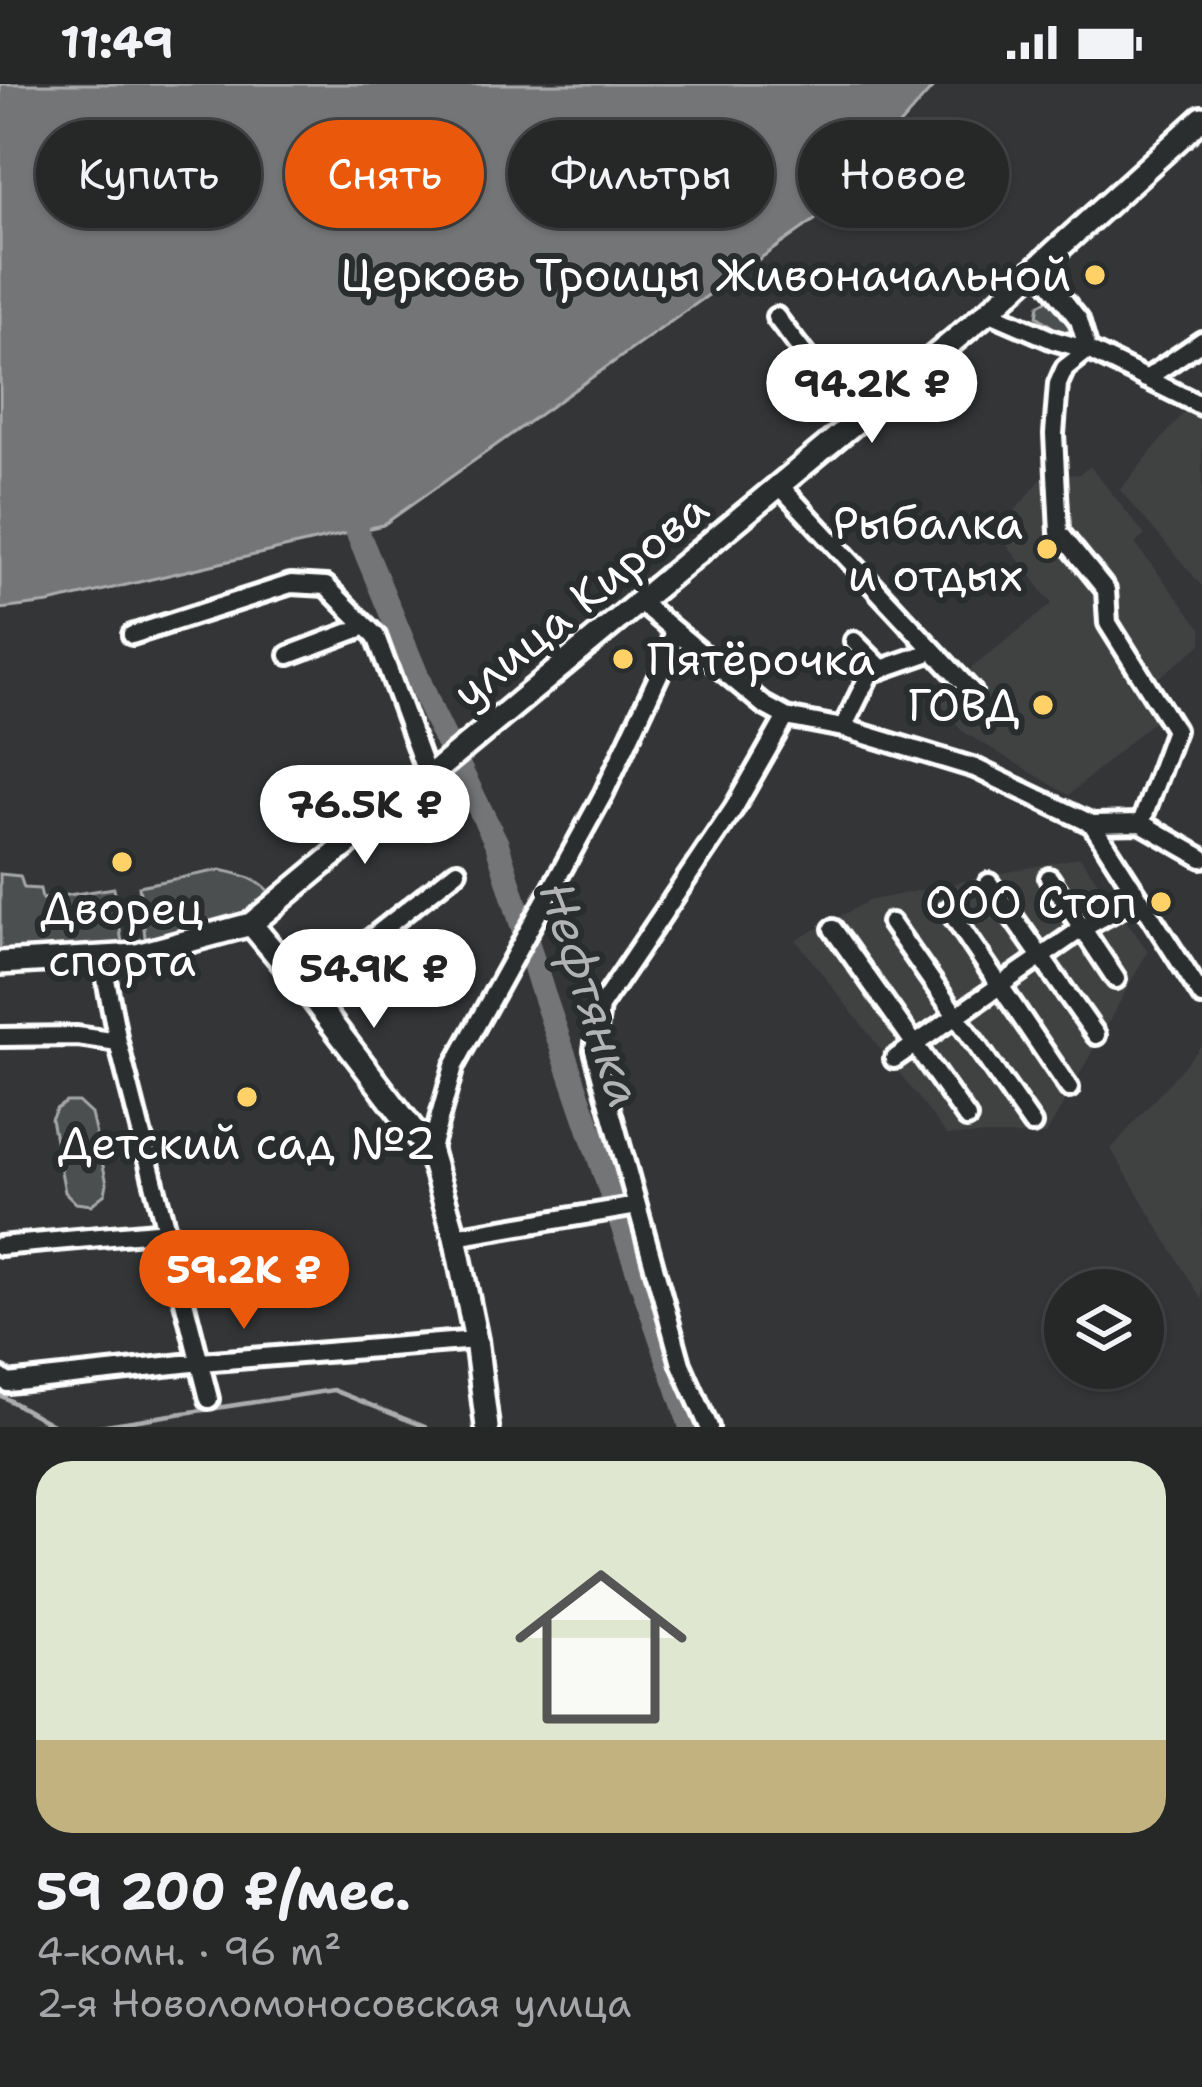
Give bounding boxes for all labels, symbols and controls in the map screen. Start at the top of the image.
text: 11:49 [60,12,174,72]
chip: Купить [36,120,261,228]
chip: Снять [285,120,484,228]
chip: Фильтры [508,120,774,228]
chip: Новое [798,120,1009,228]
place label: Церковь Троицы Живоначальной [340,245,1071,305]
marker: Церковь Троицы Живоначальной [1082,262,1108,288]
pin: 94.2K ₽ [761,344,983,446]
text: 94.2K ₽ [793,357,951,409]
street label: улица Кирова [440,478,720,722]
place label: Рыбалка и отдых [833,493,1023,605]
marker: Рыбалка и отдых [1034,536,1060,562]
place label: Пятёрочка [647,629,875,689]
marker: Пятёрочка [610,646,636,672]
place label: ГОВД [907,675,1019,735]
marker: ГОВД [1030,692,1056,718]
pin: 76.5K ₽ [254,765,476,867]
text: 76.5K ₽ [287,778,443,830]
marker: Дворец спорта [109,849,135,875]
place label: ООО Стоп [925,872,1137,932]
water label: Нефтянка [524,873,658,1115]
place label: Дворец спорта [40,878,204,990]
marker: ООО Стоп [1148,889,1174,915]
pin: 54.9K ₽ [263,929,485,1031]
text: 54.9K ₽ [299,942,449,994]
marker: Детский сад №2 [234,1084,260,1110]
place label: Детский сад №2 [58,1113,436,1173]
pin: 59.2K ₽ [133,1230,355,1332]
text: 59.2K ₽ [166,1243,322,1295]
map controls [1044,1269,1164,1389]
button: layers [1044,1269,1164,1389]
icon: home [493,1539,709,1755]
text: 59 200 ₽/мес. [36,1857,411,1925]
text: 4-комн. · 96 m² [36,1925,342,1977]
text: 2-я Новоломоносовская улица [36,1977,631,2029]

